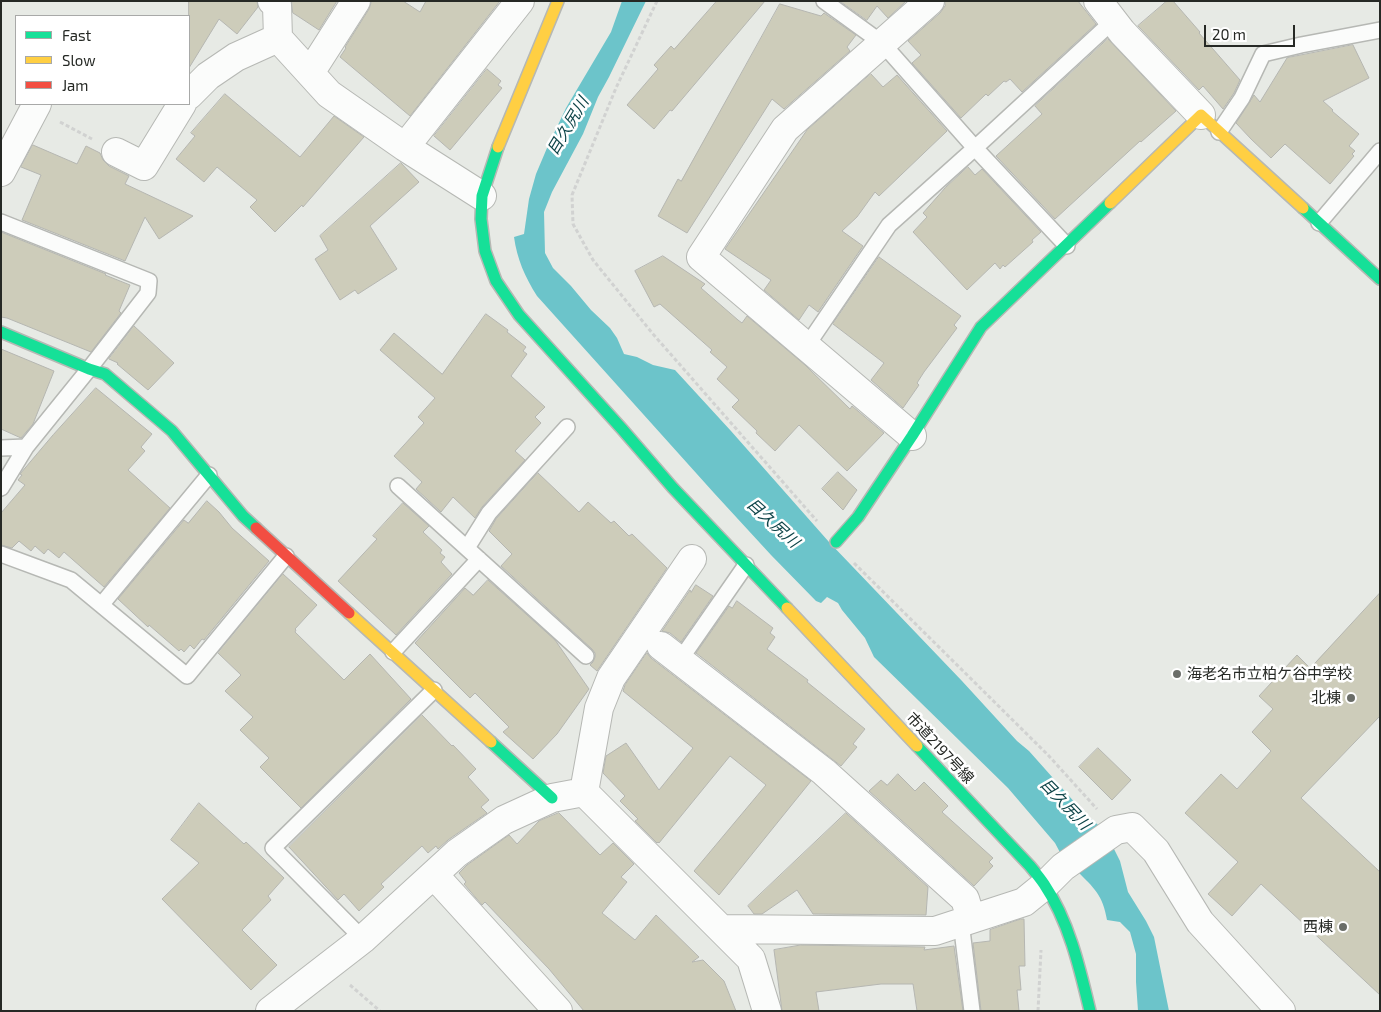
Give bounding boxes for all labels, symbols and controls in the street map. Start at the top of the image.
legend [15,15,190,105]
scale bar [1206,15,1297,47]
text: 20 m [1212,25,1246,43]
text: Fast [62,26,91,44]
text: Slow [62,51,96,69]
text: Jam [62,76,88,94]
water label: 目久尻川 [543,94,593,158]
water label: 目久尻川 [743,494,803,552]
place label: 海老名市立柏ケ谷中学校 [1187,665,1352,683]
marker: 海老名市立柏ケ谷中学校 [1171,668,1183,680]
place label: 北棟 [1311,689,1341,707]
marker: 北棟 [1345,692,1357,704]
street label: 市道2197号線 [903,709,977,787]
water label: 目久尻川 [1036,774,1094,834]
place label: 西棟 [1303,918,1333,936]
marker: 西棟 [1337,921,1349,933]

